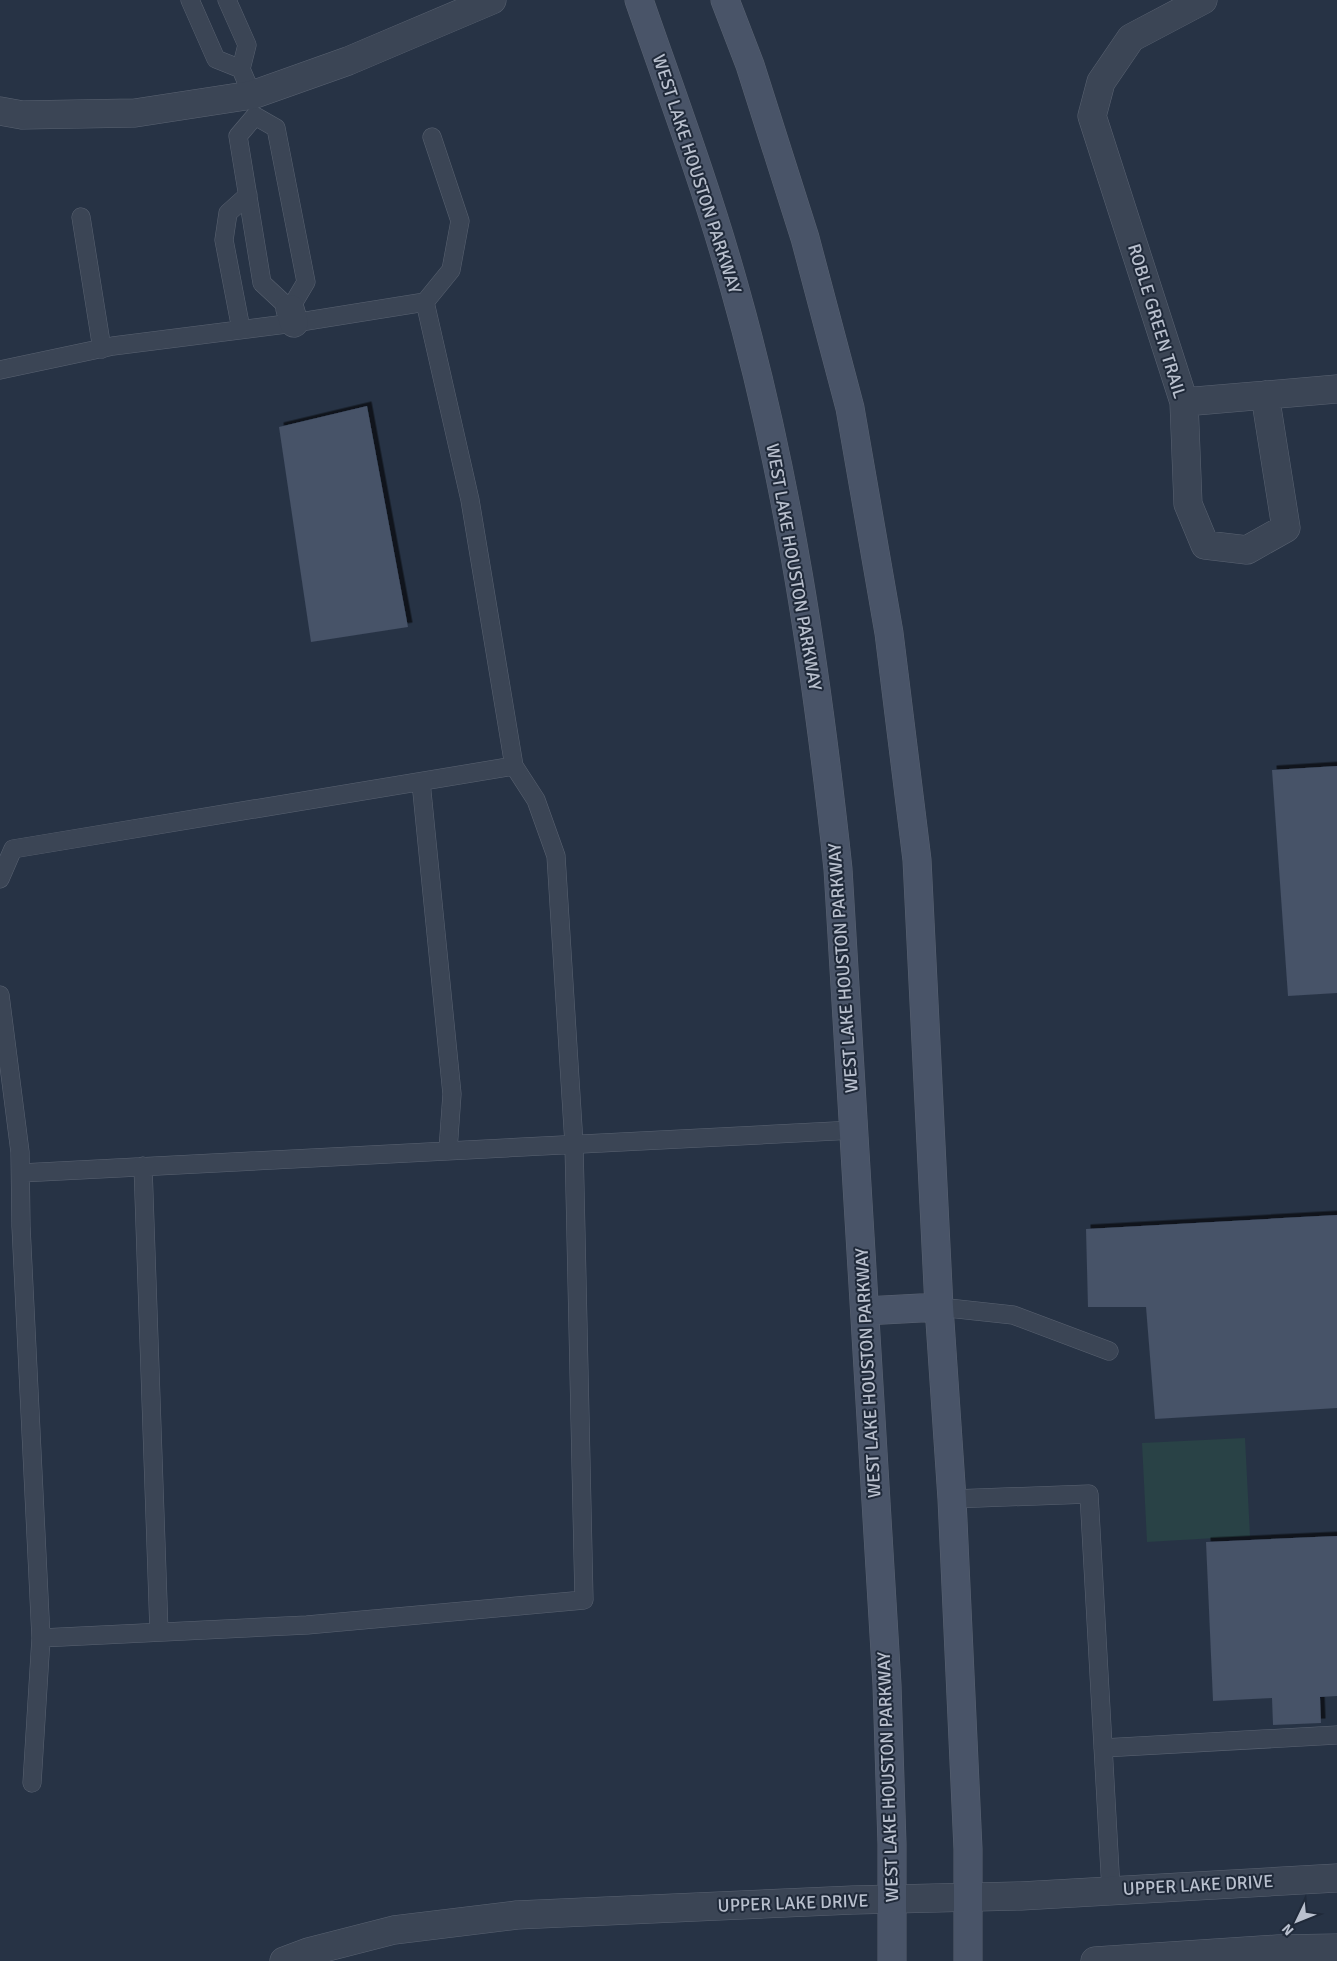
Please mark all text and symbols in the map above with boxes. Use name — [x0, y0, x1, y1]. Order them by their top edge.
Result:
street label: WEST LAKE HOUSTON PARKWAY — [648, 51, 746, 297]
street label: ROBLE GREEN TRAIL — [1123, 241, 1191, 401]
street label: WEST LAKE HOUSTON PARKWAY — [761, 442, 827, 692]
street label: WEST LAKE HOUSTON PARKWAY — [823, 842, 863, 1094]
street label: WEST LAKE HOUSTON PARKWAY — [850, 1247, 886, 1499]
street label: WEST LAKE HOUSTON PARKWAY — [873, 1651, 903, 1903]
street label: UPPER LAKE DRIVE — [1122, 1870, 1274, 1900]
street label: UPPER LAKE DRIVE — [717, 1889, 869, 1917]
north arrow — [1272, 1896, 1322, 1946]
text: N — [1278, 1920, 1297, 1939]

